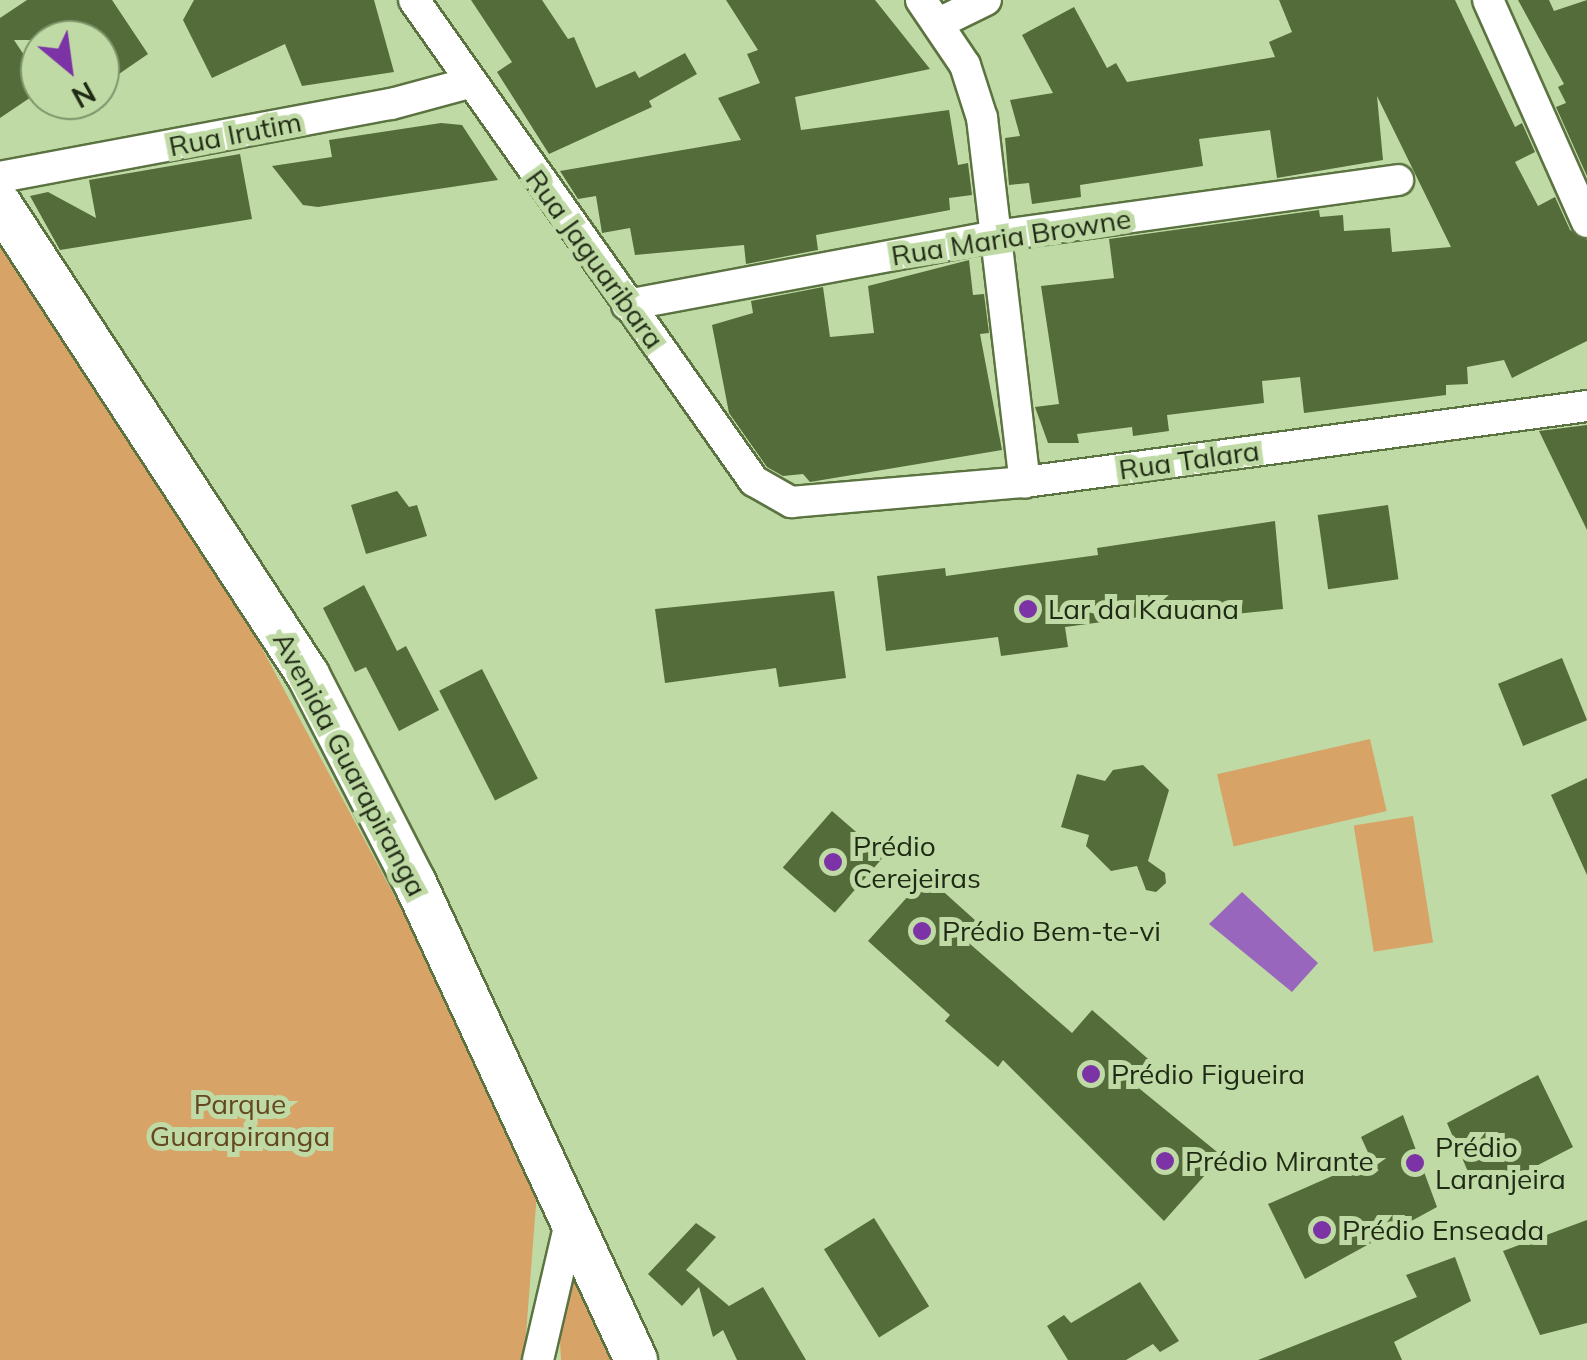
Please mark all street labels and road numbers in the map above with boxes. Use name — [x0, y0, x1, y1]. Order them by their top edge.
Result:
street label: Rua Irutim — [166, 105, 304, 163]
street label: Rua Jaguaribara — [519, 163, 671, 355]
street label: Rua Maria Browne — [889, 201, 1133, 273]
street label: Rua Talara — [1117, 434, 1261, 486]
street label: Avenida Guarapiranga — [266, 626, 434, 902]

